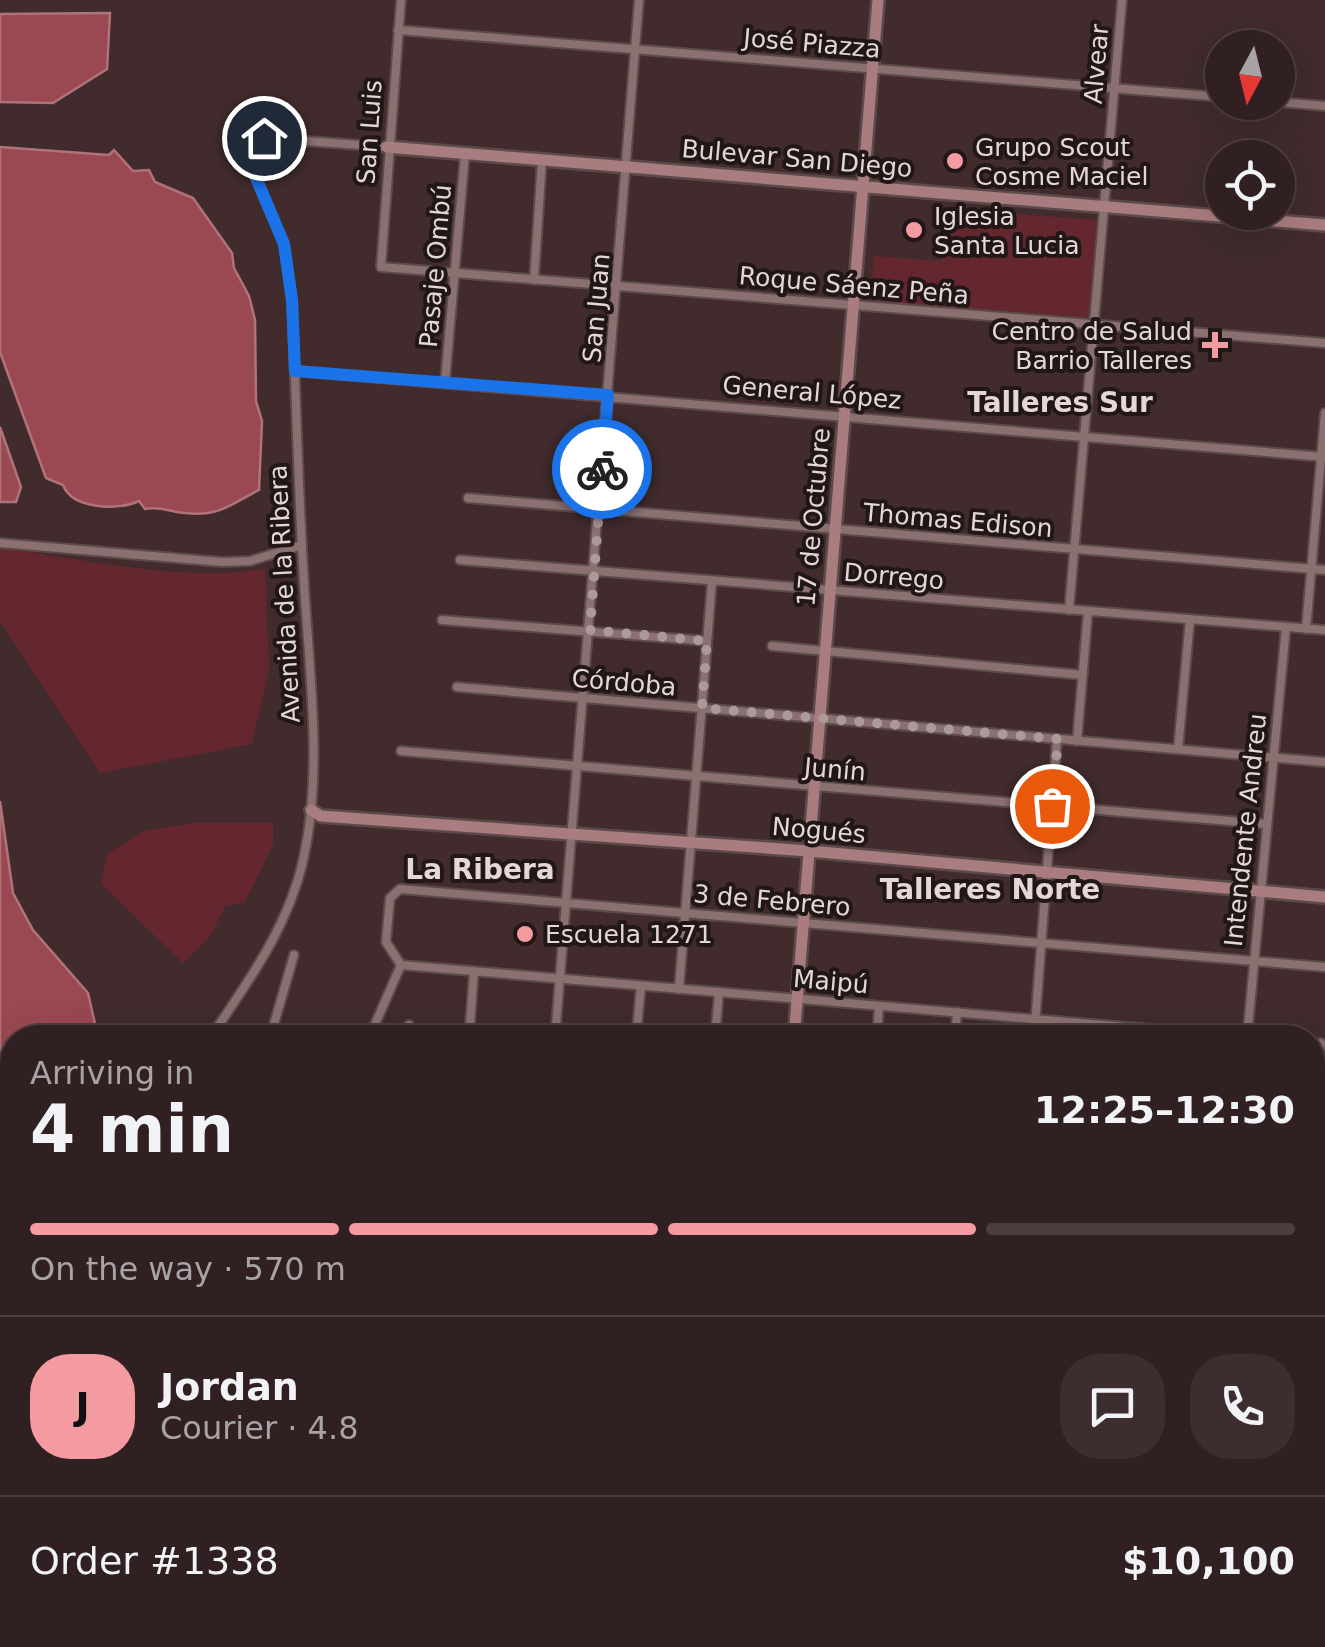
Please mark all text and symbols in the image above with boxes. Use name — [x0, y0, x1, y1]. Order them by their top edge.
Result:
street label: Alvear — [1079, 22, 1114, 105]
street label: José Piazza — [740, 23, 882, 64]
north arrow — [1205, 30, 1295, 120]
map controls — [1205, 30, 1295, 230]
street label: San Luis — [351, 79, 388, 185]
pin — [222, 96, 307, 181]
icon: home — [237, 111, 292, 166]
place label: Grupo Scout Cosme Maciel — [975, 133, 1148, 191]
street label: Bulevar San Diego — [680, 134, 913, 183]
button: locate — [1205, 140, 1295, 230]
marker: Grupo Scout Cosme Maciel — [944, 150, 966, 172]
street label: Pasaje Ombú — [414, 183, 457, 349]
place label: Iglesia Santa Lucia — [934, 202, 1079, 260]
marker: Iglesia Santa Lucia — [903, 219, 925, 241]
street label: San Juan — [577, 252, 616, 364]
street label: Roque Sáenz Peña — [738, 261, 970, 310]
place label: Centro de Salud Barrio Talleres — [991, 317, 1192, 375]
marker: Centro de Salud Barrio Talleres — [1202, 332, 1228, 358]
street label: General López — [721, 370, 903, 415]
district label: Talleres Sur — [967, 386, 1153, 419]
courier — [552, 419, 652, 519]
street label: 17 de Octubre — [791, 427, 836, 607]
icon: bike — [575, 442, 630, 497]
street label: Avenida de la Ribera — [263, 464, 306, 724]
street label: Thomas Edison — [861, 498, 1054, 543]
street label: Dorrego — [843, 558, 945, 595]
street label: Córdoba — [570, 663, 677, 702]
street label: Intendente Andreu — [1219, 712, 1272, 948]
street label: Junín — [801, 752, 867, 787]
pin — [1010, 764, 1095, 849]
icon: bag — [1025, 779, 1080, 834]
street label: Nogués — [771, 812, 867, 849]
district label: La Ribera — [405, 853, 555, 886]
district label: Talleres Norte — [880, 873, 1100, 906]
street label: 3 de Febrero — [692, 879, 852, 922]
place label: Escuela 1271 — [545, 920, 713, 949]
marker: Escuela 1271 — [514, 923, 536, 945]
street label: Maipú — [792, 964, 870, 999]
text: Arriving in — [30, 1054, 194, 1092]
text: 12:25–12:30 — [1034, 1088, 1295, 1132]
text: 4 min — [30, 1092, 234, 1167]
text: On the way · 570 m — [30, 1250, 346, 1288]
button: chat — [1060, 1354, 1165, 1459]
button: phone — [1190, 1354, 1295, 1459]
text: Jordan — [160, 1365, 299, 1409]
text: J — [75, 1384, 90, 1428]
text: Courier · 4.8 — [160, 1409, 359, 1447]
text: Order #1338 — [30, 1539, 279, 1583]
text: $10,100 — [1122, 1539, 1295, 1583]

